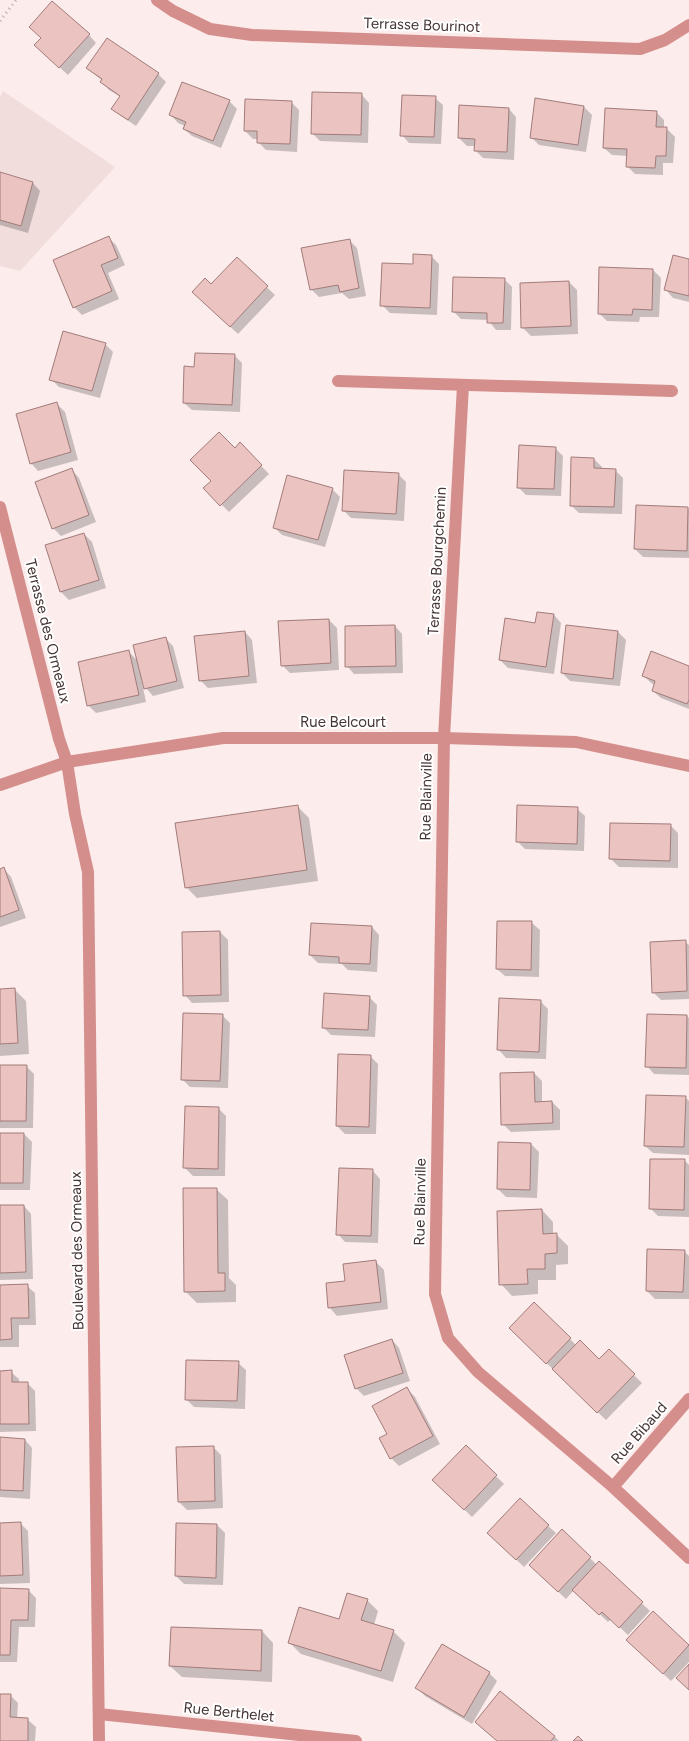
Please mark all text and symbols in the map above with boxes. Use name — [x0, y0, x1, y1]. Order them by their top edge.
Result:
street label: Terrasse Bourinot — [363, 14, 481, 36]
street label: Terrasse Bourgchemin — [424, 486, 450, 636]
street label: Terrasse des Ormeaux — [21, 557, 75, 705]
street label: Rue Belcourt — [300, 713, 386, 731]
street label: Rue Blainville — [416, 753, 436, 841]
street label: Rue Blainville — [410, 1158, 430, 1246]
street label: Boulevard des Ormeaux — [67, 1171, 87, 1331]
street label: Rue Bibaud — [607, 1398, 671, 1468]
street label: Rue Berthelet — [183, 1698, 276, 1726]

